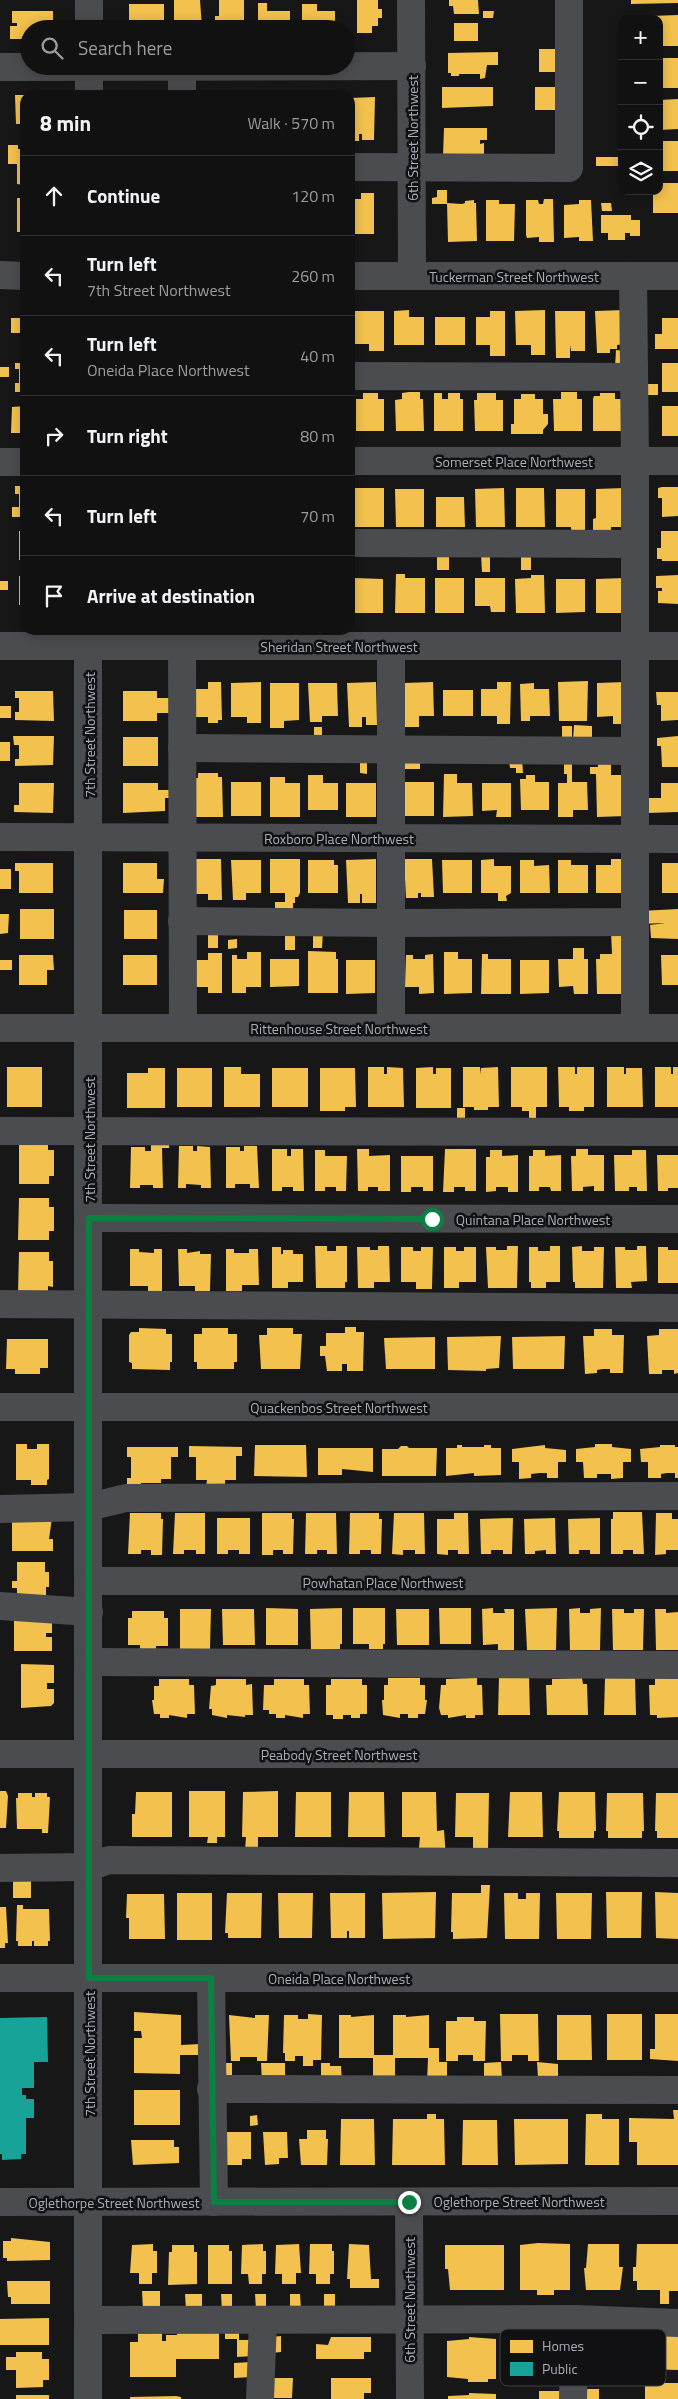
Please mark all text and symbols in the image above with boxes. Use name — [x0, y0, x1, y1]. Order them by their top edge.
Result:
map controls — [618, 15, 663, 195]
button: + — [618, 15, 663, 60]
search box — [20, 20, 355, 75]
text: Search here — [78, 33, 172, 62]
icon: search — [38, 34, 66, 62]
button: − — [618, 60, 663, 105]
street label: 6th Street Northwest — [402, 75, 423, 201]
button: locate — [618, 105, 663, 150]
text: 8 min — [40, 107, 91, 139]
text: Walk · 570 m — [247, 111, 335, 135]
button: layers — [618, 150, 663, 195]
text: Continue — [87, 181, 160, 210]
icon: ahead — [40, 182, 68, 210]
text: 120 m — [291, 184, 335, 208]
text: Turn left — [87, 249, 157, 278]
icon: left — [40, 262, 68, 290]
text: 260 m — [291, 264, 335, 288]
street label: Tuckerman Street Northwest — [429, 266, 599, 287]
text: 7th Street Northwest — [87, 278, 231, 302]
text: Turn left — [87, 329, 157, 358]
icon: left — [40, 342, 68, 370]
text: 40 m — [300, 344, 335, 368]
text: Oneida Place Northwest — [87, 358, 250, 382]
text: Turn right — [87, 421, 168, 450]
icon: right — [40, 422, 68, 450]
text: 80 m — [300, 424, 335, 448]
street label: Somerset Place Northwest — [435, 451, 593, 472]
text: Turn left — [87, 501, 157, 530]
icon: left — [40, 502, 68, 530]
text: 70 m — [300, 504, 335, 528]
text: Arrive at destination — [87, 581, 255, 610]
icon: arrive — [40, 582, 68, 610]
street label: Sheridan Street Northwest — [260, 636, 418, 657]
street label: 7th Street Northwest — [79, 672, 100, 798]
street label: Roxboro Place Northwest — [264, 828, 414, 849]
street label: Rittenhouse Street Northwest — [250, 1018, 428, 1039]
street label: 7th Street Northwest — [79, 1077, 100, 1203]
route start — [421, 1208, 444, 1231]
street label: Quintana Place Northwest — [456, 1209, 610, 1230]
street label: Quackenbos Street Northwest — [250, 1397, 428, 1418]
street label: Powhatan Place Northwest — [302, 1572, 464, 1593]
street label: Peabody Street Northwest — [261, 1744, 417, 1765]
street label: Oneida Place Northwest — [268, 1968, 410, 1989]
street label: 7th Street Northwest — [79, 1991, 100, 2117]
route end — [398, 2191, 421, 2214]
street label: Oglethorpe Street Northwest — [433, 2191, 605, 2212]
street label: Oglethorpe Street Northwest — [28, 2192, 200, 2213]
street label: 6th Street Northwest — [399, 2237, 420, 2363]
legend — [500, 2329, 666, 2386]
text: Homes — [542, 2335, 584, 2356]
text: Public — [542, 2358, 578, 2379]

